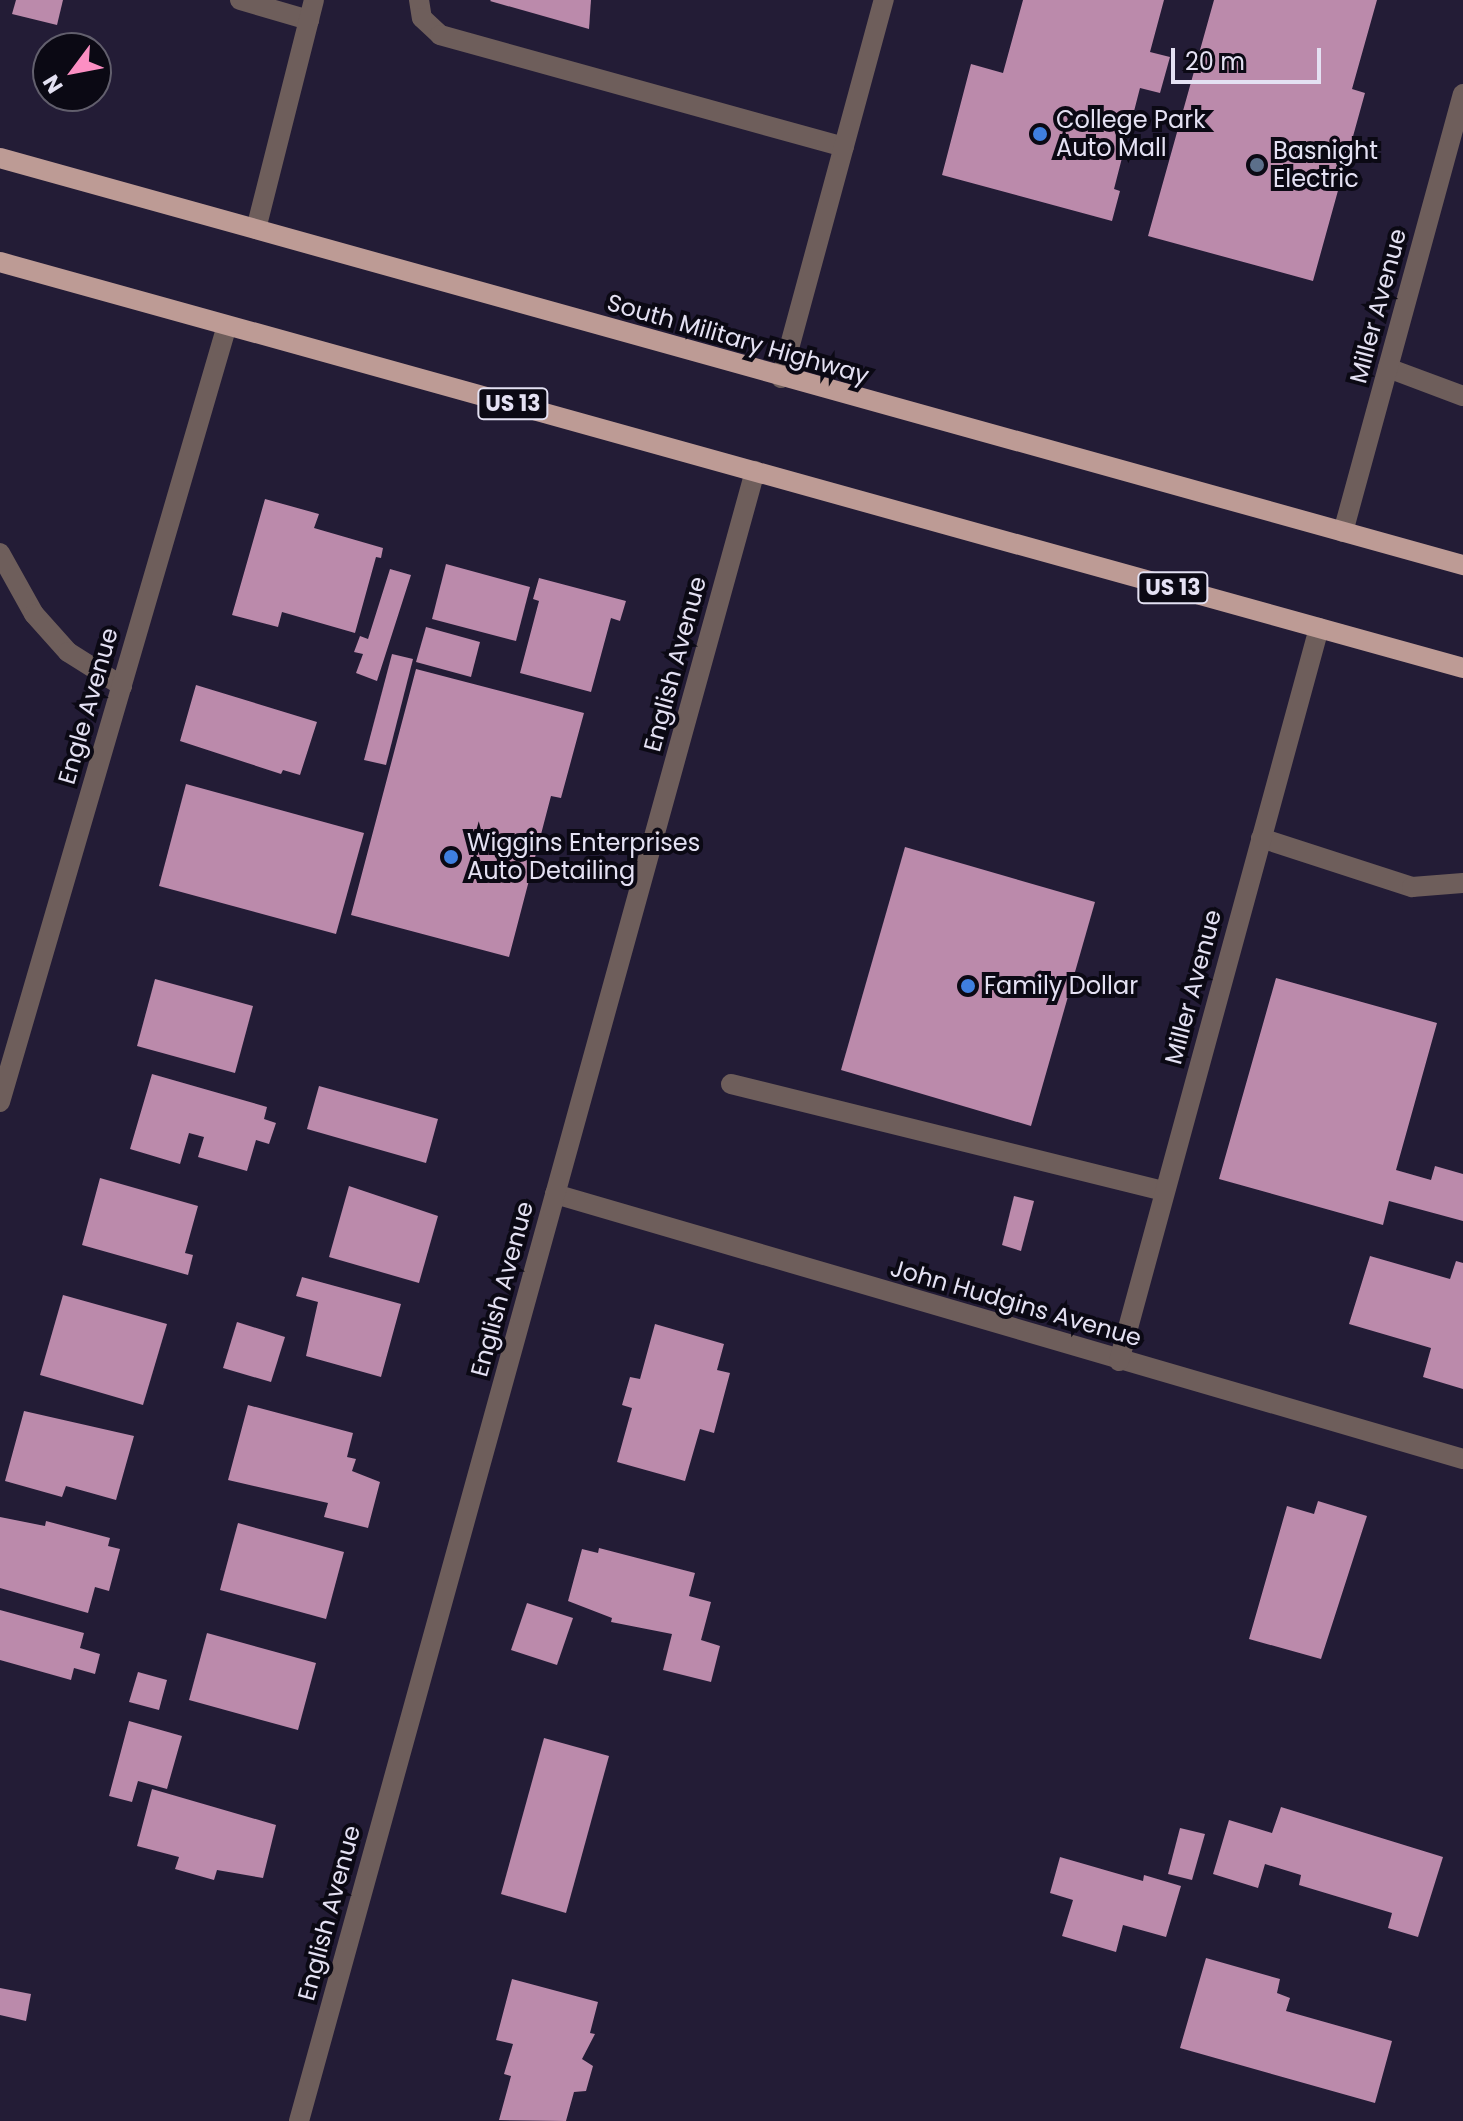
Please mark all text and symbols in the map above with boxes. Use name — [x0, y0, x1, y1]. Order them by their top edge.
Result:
north arrow — [32, 32, 112, 112]
scale bar — [1175, 32, 1325, 82]
text: 20 m — [1185, 45, 1245, 78]
text: N — [35, 69, 70, 99]
place label: College Park Auto Mall — [1056, 106, 1206, 162]
marker: College Park Auto Mall — [1031, 125, 1049, 143]
place label: Basnight Electric — [1273, 137, 1378, 193]
marker: Basnight Electric — [1248, 156, 1266, 174]
street label: Miller Avenue — [1344, 226, 1412, 386]
street label: South Military Highway — [604, 288, 872, 390]
road number: US 13 — [477, 386, 549, 422]
road number: US 13 — [1137, 570, 1209, 606]
street label: English Avenue — [638, 573, 712, 755]
street label: Engle Avenue — [52, 625, 124, 787]
place label: Wiggins Enterprises Auto Detailing — [467, 829, 700, 885]
marker: Wiggins Enterprises Auto Detailing — [442, 848, 460, 866]
street label: Miller Avenue — [1159, 907, 1227, 1067]
place label: Family Dollar — [984, 972, 1138, 1000]
marker: Family Dollar — [959, 977, 977, 995]
street label: English Avenue — [465, 1198, 539, 1380]
street label: John Hudgins Avenue — [887, 1253, 1145, 1353]
street label: English Avenue — [292, 1822, 366, 2004]

